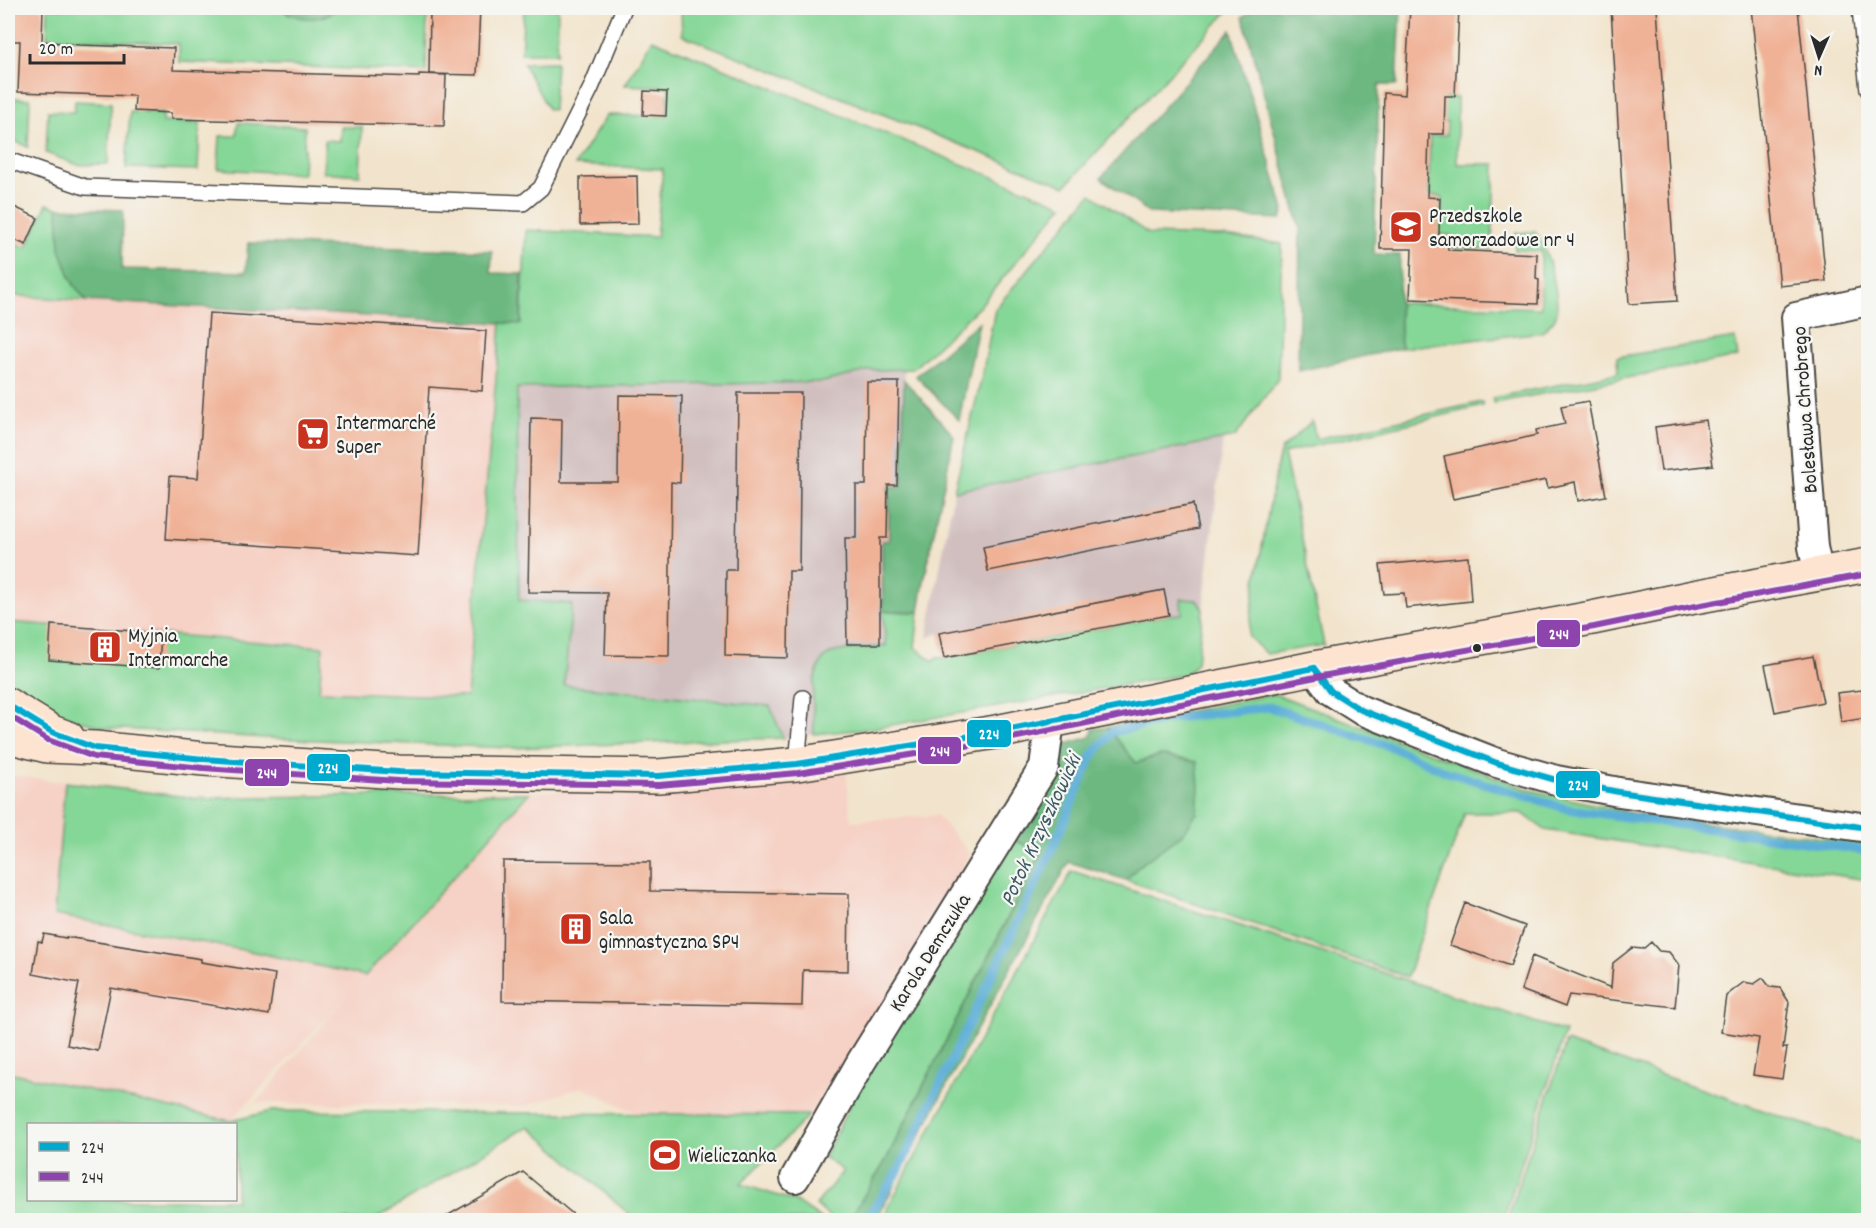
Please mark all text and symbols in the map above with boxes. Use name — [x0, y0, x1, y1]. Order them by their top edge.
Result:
scale bar — [30, 27, 124, 65]
north arrow — [1789, 27, 1849, 87]
text: 20 m — [39, 38, 73, 63]
text: N — [1814, 58, 1823, 81]
place label: Przedszkole samorzadowe nr 4 — [1429, 203, 1575, 257]
school or university icon: Przedszkole samorzadowe nr 4 — [1388, 209, 1424, 245]
street label: Bolesława Chrobrego — [1786, 325, 1828, 494]
place label: Intermarché Super — [336, 410, 436, 464]
supermarket icon: Intermarché Super — [295, 416, 331, 452]
line badge: 244 — [1536, 619, 1581, 648]
place label: Myjnia Intermarche — [128, 623, 228, 677]
text: 244 — [1549, 624, 1569, 647]
building icon: Myjnia Intermarche — [87, 629, 123, 665]
unlabelled marker — [1471, 642, 1483, 654]
line badge: 224 — [966, 719, 1012, 748]
text: 224 — [979, 724, 999, 747]
line badge: 244 — [917, 736, 962, 765]
text: 244 — [930, 741, 950, 764]
water label: Potok Krzyszkowicki — [993, 747, 1092, 911]
line badge: 224 — [306, 753, 351, 782]
line badge: 244 — [244, 758, 290, 787]
text: 224 — [318, 758, 338, 781]
text: 244 — [257, 763, 277, 786]
line badge: 224 — [1555, 770, 1601, 799]
text: 224 — [1568, 775, 1588, 798]
street label: Karola Demczuka — [883, 888, 981, 1019]
place label: Sala gimnastyczna SP4 — [599, 905, 739, 959]
building icon: Sala gimnastyczna SP4 — [558, 911, 594, 947]
legend — [27, 1123, 237, 1201]
text: 224 — [81, 1137, 104, 1162]
sports icon: Wieliczanka — [647, 1137, 683, 1173]
place label: Wieliczanka — [688, 1143, 778, 1173]
text: 244 — [81, 1167, 104, 1192]

